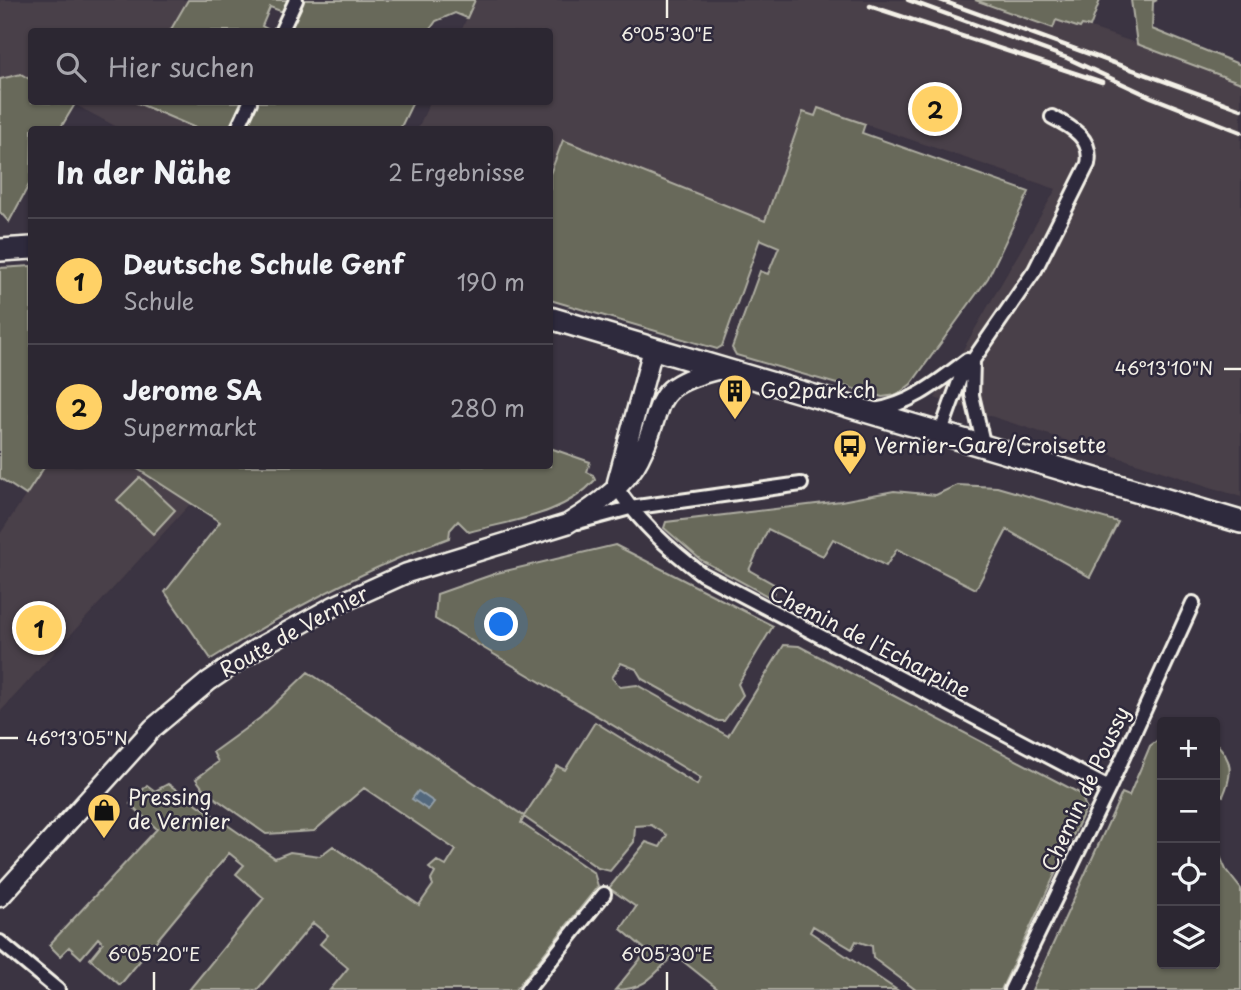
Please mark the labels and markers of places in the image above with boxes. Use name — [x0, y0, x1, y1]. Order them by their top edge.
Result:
pin: 2 — [912, 83, 958, 135]
building icon: Go2park.ch — [716, 372, 754, 421]
place label: Go2park.ch — [760, 373, 876, 405]
bus stop icon: Vernier-Gare/Croisette — [831, 427, 869, 476]
place label: Vernier-Gare/Croisette — [874, 428, 1106, 460]
pin: 1 — [16, 602, 62, 654]
place label: Pressing de Vernier — [128, 780, 230, 836]
shop icon: Pressing de Vernier — [85, 791, 123, 840]

